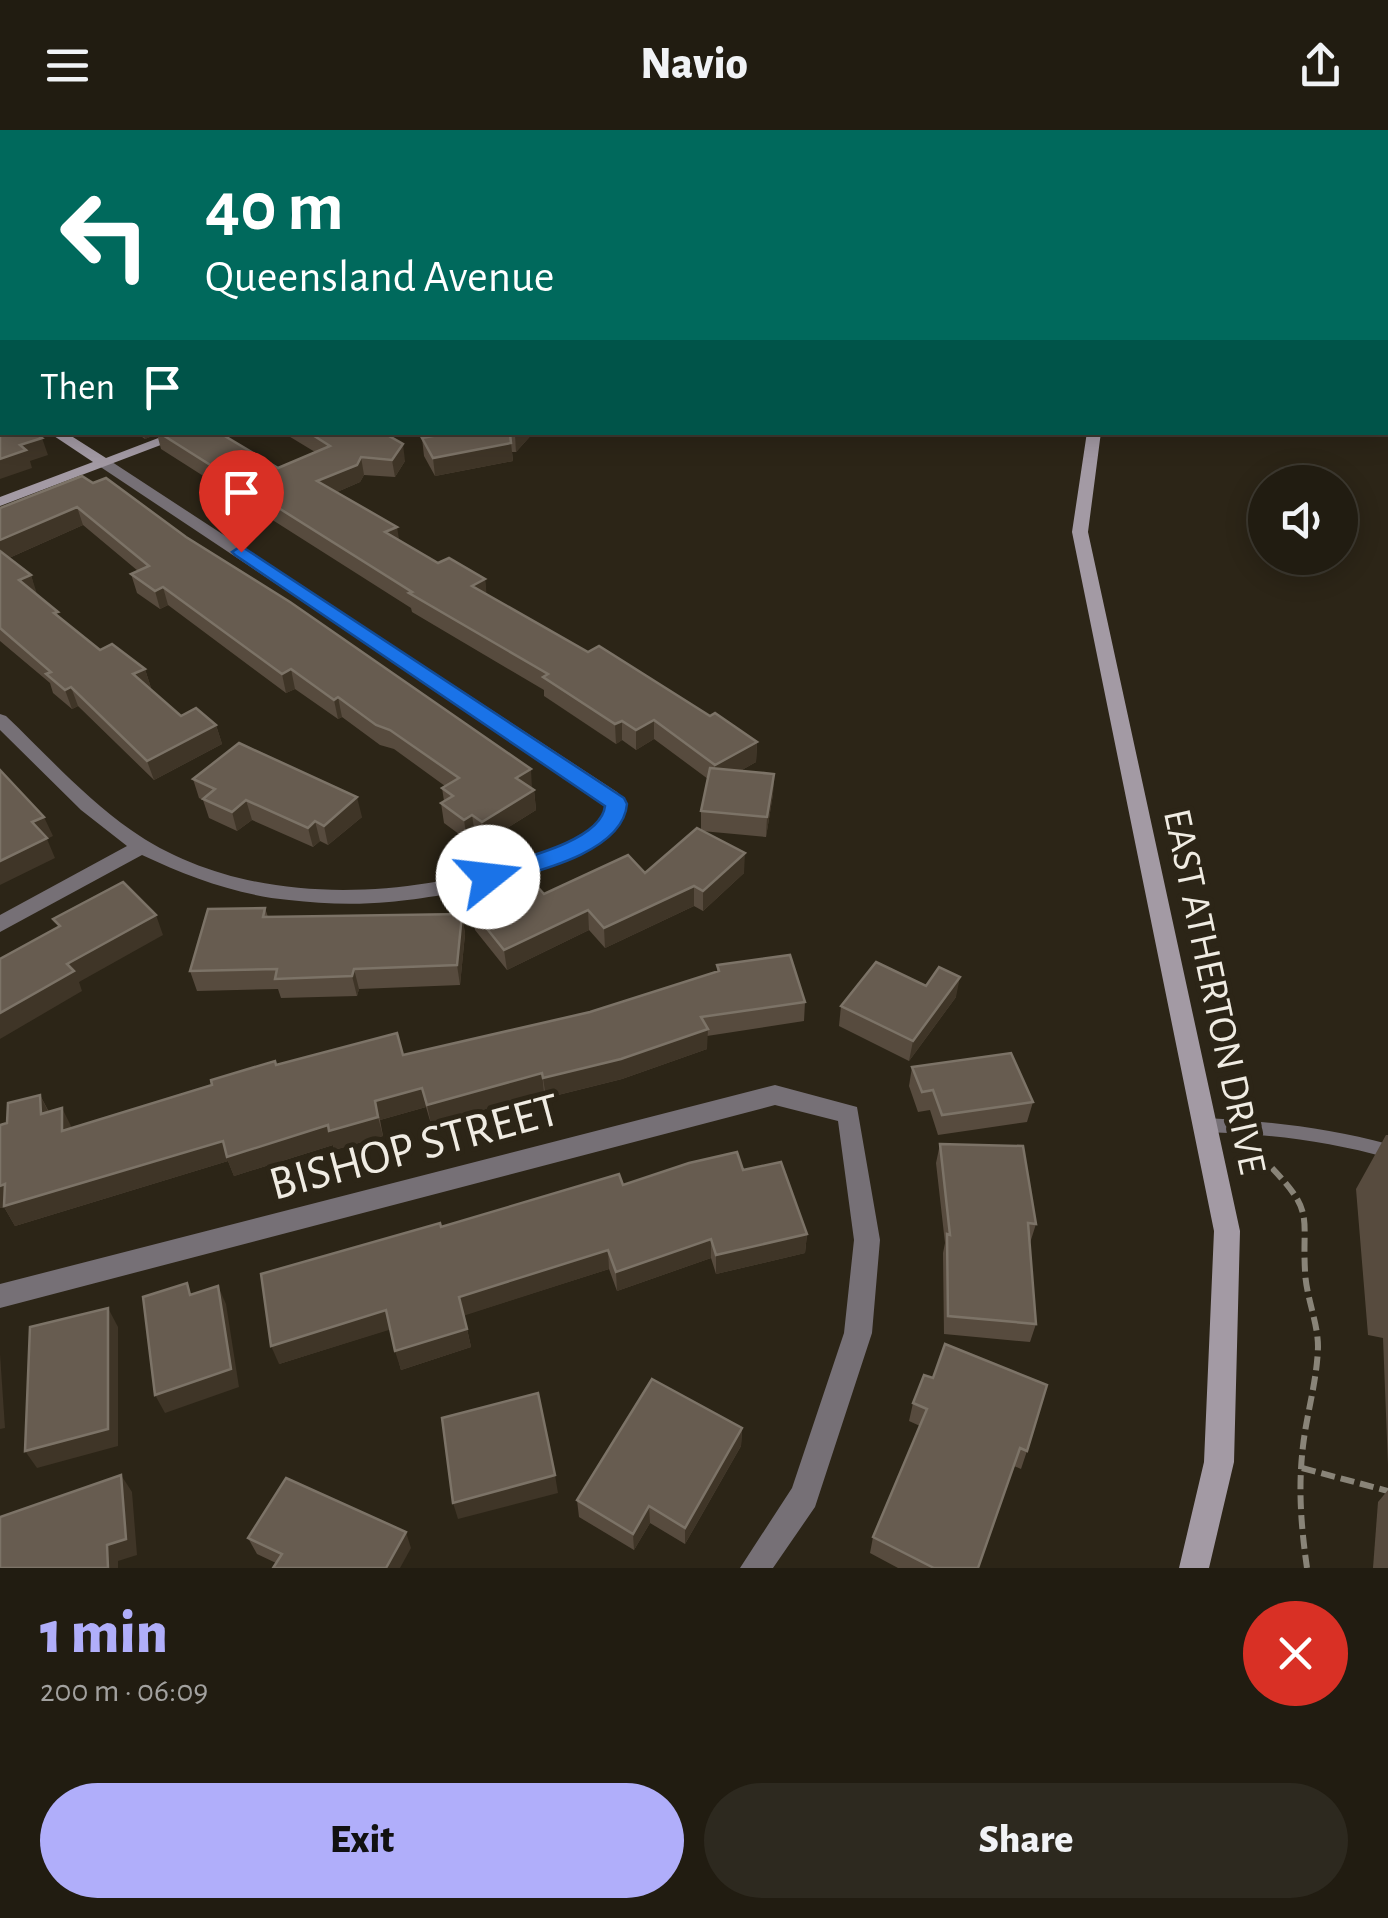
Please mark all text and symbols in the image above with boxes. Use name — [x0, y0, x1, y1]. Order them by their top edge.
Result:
icon: menu — [40, 38, 95, 93]
icon: share — [1293, 38, 1348, 93]
text: Navio — [640, 42, 748, 87]
icon: left — [40, 170, 170, 300]
text: 40 m — [205, 173, 344, 243]
text: Queensland Avenue — [205, 255, 555, 300]
icon: arrive — [135, 360, 190, 415]
text: Then — [40, 369, 115, 407]
pin — [199, 450, 284, 553]
icon: arrive — [214, 465, 269, 520]
map controls — [1248, 465, 1358, 575]
button: sound — [1248, 465, 1358, 575]
street label: EAST ATHERTON DRIVE — [1156, 805, 1272, 1177]
position arrow — [436, 825, 540, 929]
street label: BISHOP STREET — [264, 1086, 565, 1210]
button: close — [1243, 1601, 1348, 1706]
text: 1 min — [40, 1604, 168, 1664]
text: 200 m · 06:09 — [40, 1675, 208, 1707]
button: Exit — [40, 1783, 684, 1898]
button: Share — [704, 1783, 1348, 1898]

